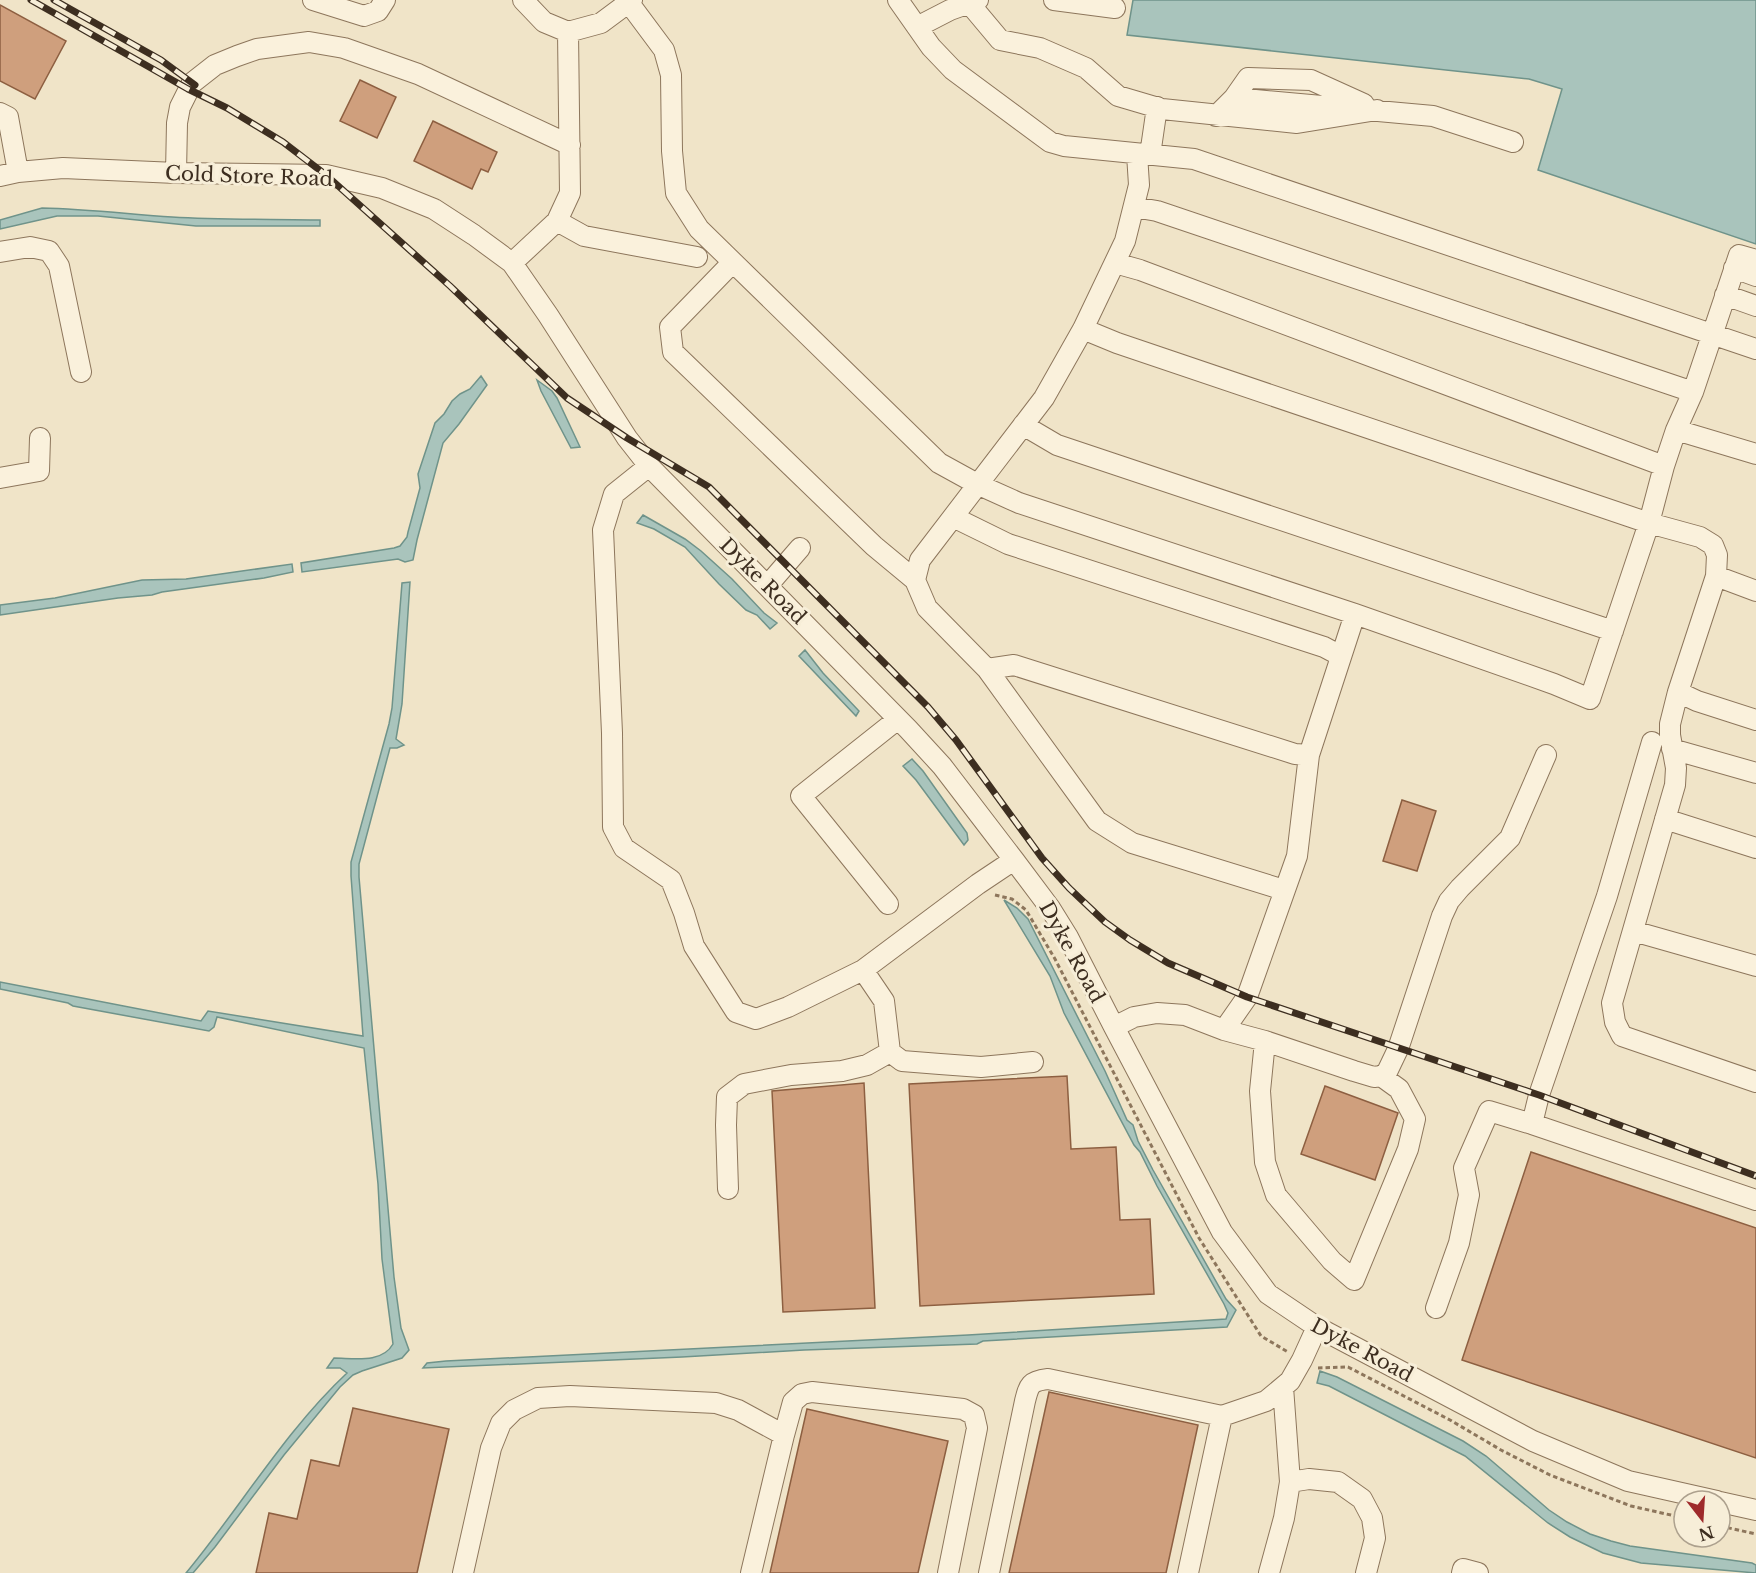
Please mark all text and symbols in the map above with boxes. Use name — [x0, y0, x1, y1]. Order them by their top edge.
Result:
street label: Cold Store Road — [165, 161, 333, 191]
street label: Dyke Road — [715, 533, 811, 629]
street label: Dyke Road — [1034, 897, 1110, 1007]
street label: Dyke Road — [1307, 1313, 1417, 1387]
north arrow — [1672, 1489, 1732, 1549]
text: N — [1696, 1522, 1717, 1545]

